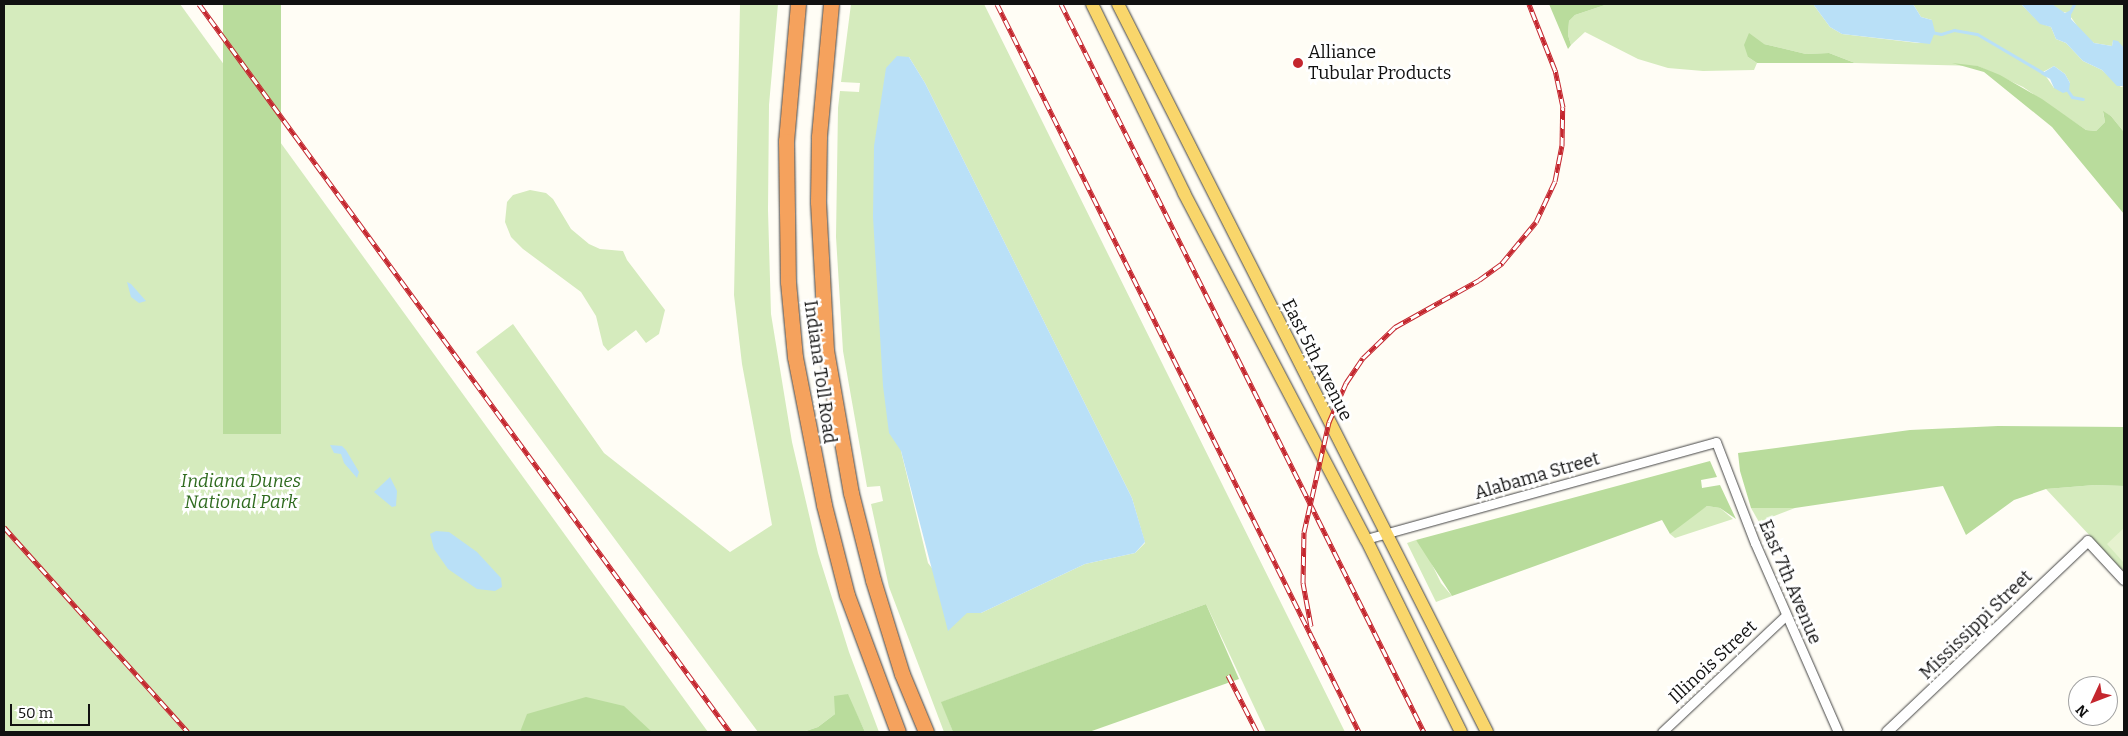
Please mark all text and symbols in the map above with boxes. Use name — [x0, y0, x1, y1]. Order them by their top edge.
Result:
place label: Alliance Tubular Products — [1308, 42, 1451, 84]
marker: Alliance Tubular Products — [1292, 57, 1304, 69]
street label: East 5th Avenue — [1277, 296, 1357, 424]
street label: Indiana Toll Road — [799, 299, 841, 445]
street label: Alabama Street — [1472, 448, 1602, 504]
park label: Indiana Dunes National Park — [181, 471, 301, 514]
street label: East 7th Avenue — [1754, 517, 1826, 647]
street label: Mississippi Street — [1915, 566, 2037, 684]
street label: Illinois Street — [1665, 616, 1761, 708]
north arrow — [2068, 676, 2118, 726]
scale bar — [12, 694, 92, 726]
text: N — [2072, 701, 2092, 721]
text: 50 m — [18, 704, 53, 722]

